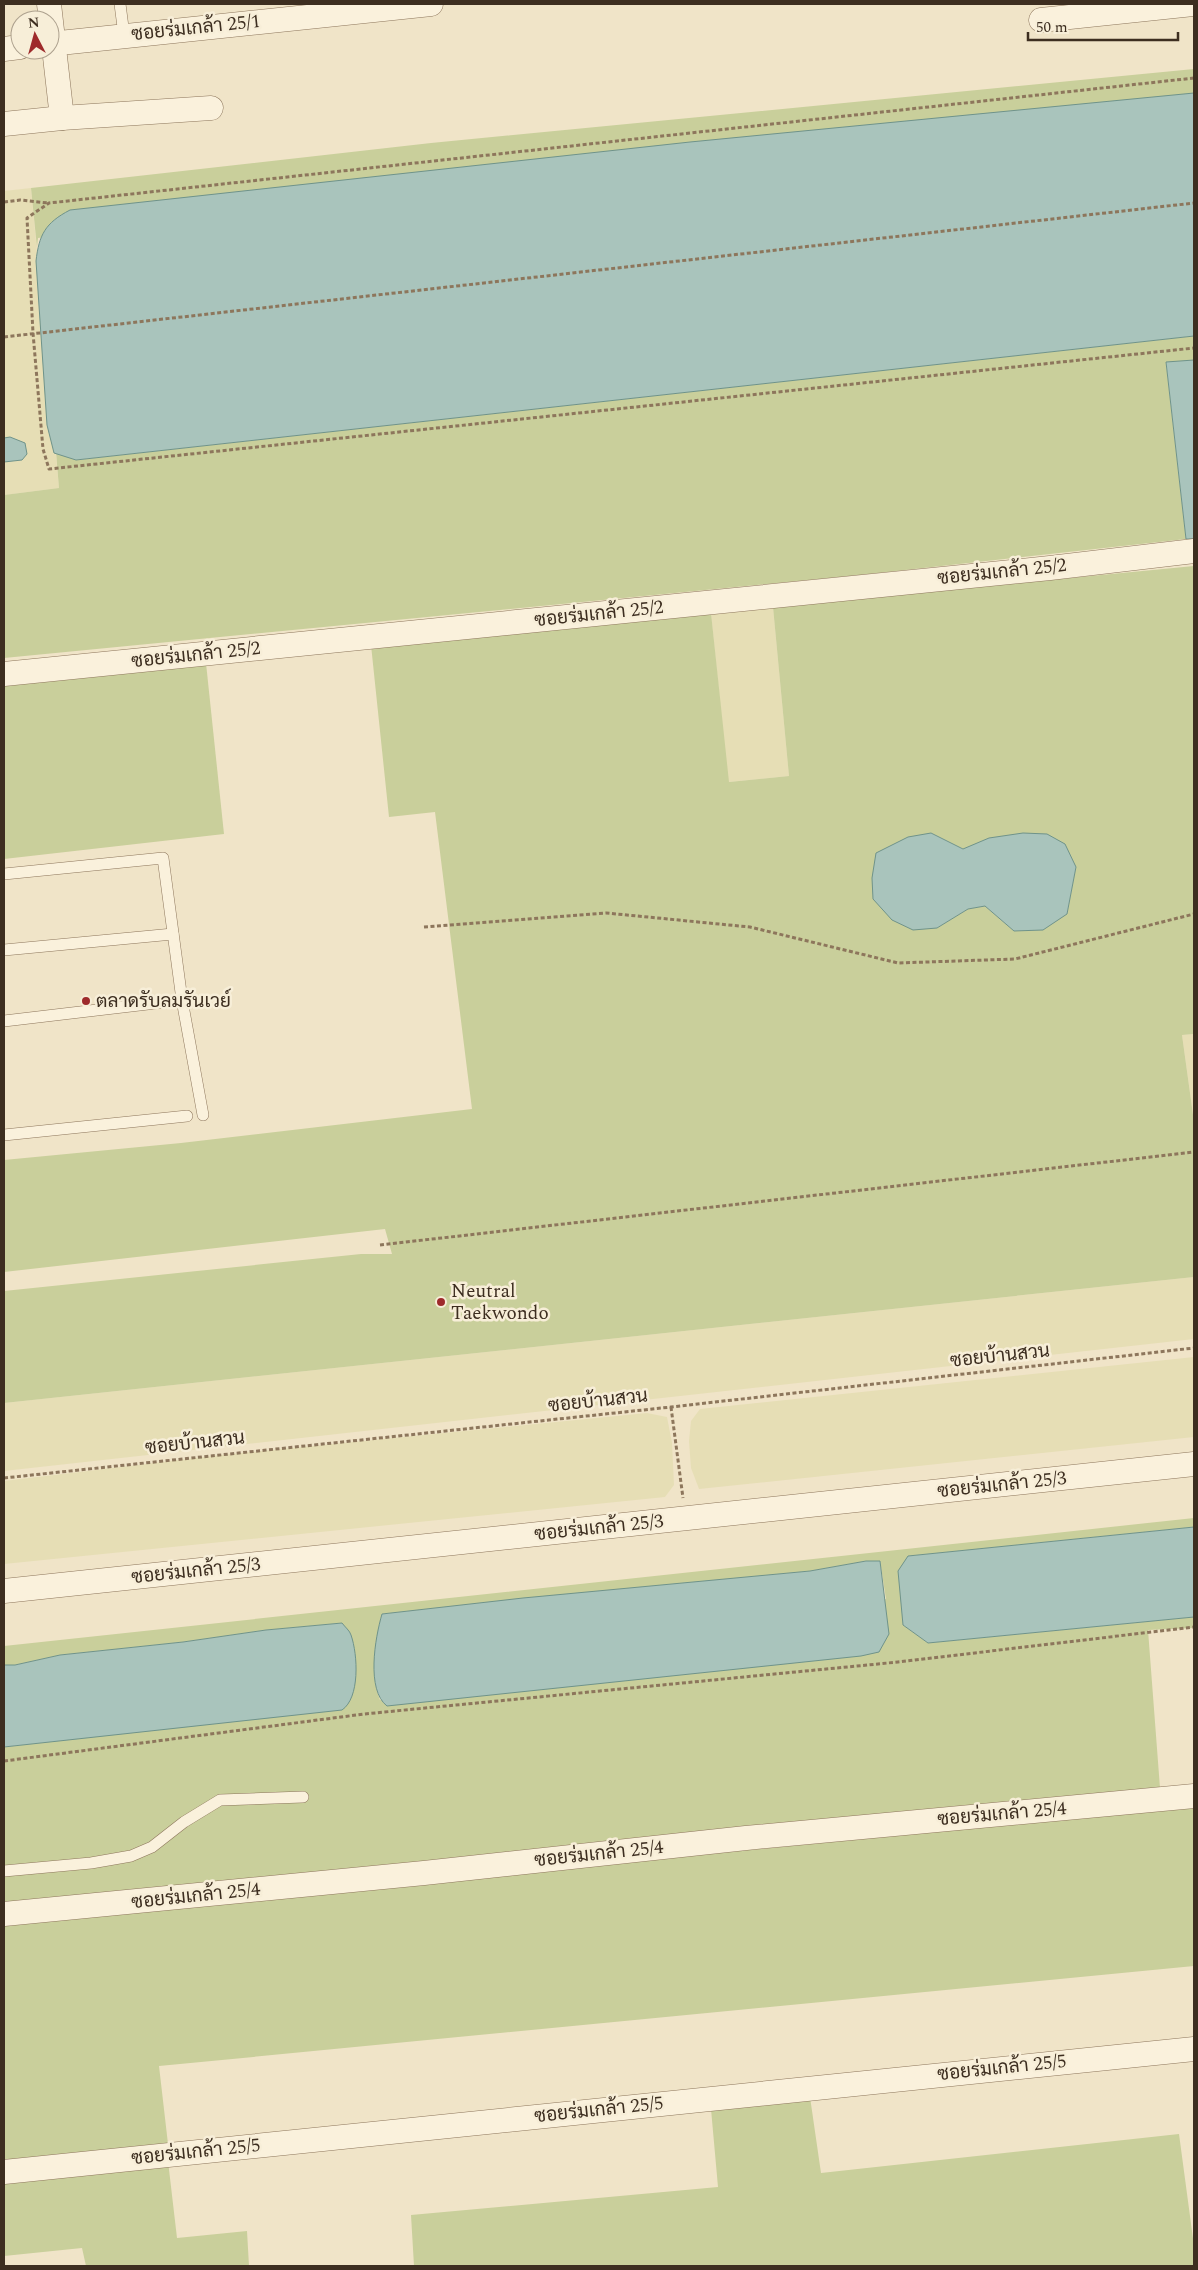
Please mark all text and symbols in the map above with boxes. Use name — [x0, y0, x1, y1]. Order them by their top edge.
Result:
street label: ซอยร่มเกล้า 25/1 — [130, 7, 262, 49]
north arrow — [10, 10, 60, 60]
scale bar — [1028, 10, 1178, 42]
text: N — [27, 12, 40, 34]
text: 50 m — [1036, 16, 1068, 39]
street label: ซอยร่มเกล้า 25/2 — [936, 551, 1068, 593]
street label: ซอยร่มเกล้า 25/2 — [533, 593, 665, 635]
street label: ซอยร่มเกล้า 25/2 — [130, 634, 262, 676]
place label: ตลาดรับลมรันเวย์ — [96, 987, 231, 1016]
marker: ตลาดรับลมรันเวย์ — [80, 995, 92, 1007]
place label: Neutral Taekwondo — [451, 1277, 549, 1328]
marker: Neutral Taekwondo — [435, 1296, 447, 1308]
street label: ซอยบ้านสวน — [949, 1336, 1051, 1376]
street label: ซอยบ้านสวน — [547, 1381, 649, 1421]
street label: ซอยบ้านสวน — [144, 1423, 246, 1463]
street label: ซอยร่มเกล้า 25/3 — [936, 1464, 1068, 1506]
street label: ซอยร่มเกล้า 25/3 — [533, 1507, 665, 1549]
street label: ซอยร่มเกล้า 25/3 — [130, 1550, 262, 1592]
street label: ซอยร่มเกล้า 25/4 — [936, 1794, 1068, 1834]
street label: ซอยร่มเกล้า 25/4 — [533, 1833, 665, 1875]
street label: ซอยร่มเกล้า 25/4 — [130, 1875, 262, 1917]
street label: ซอยร่มเกล้า 25/5 — [936, 2047, 1068, 2089]
street label: ซอยร่มเกล้า 25/5 — [533, 2089, 665, 2131]
street label: ซอยร่มเกล้า 25/5 — [130, 2131, 262, 2173]

